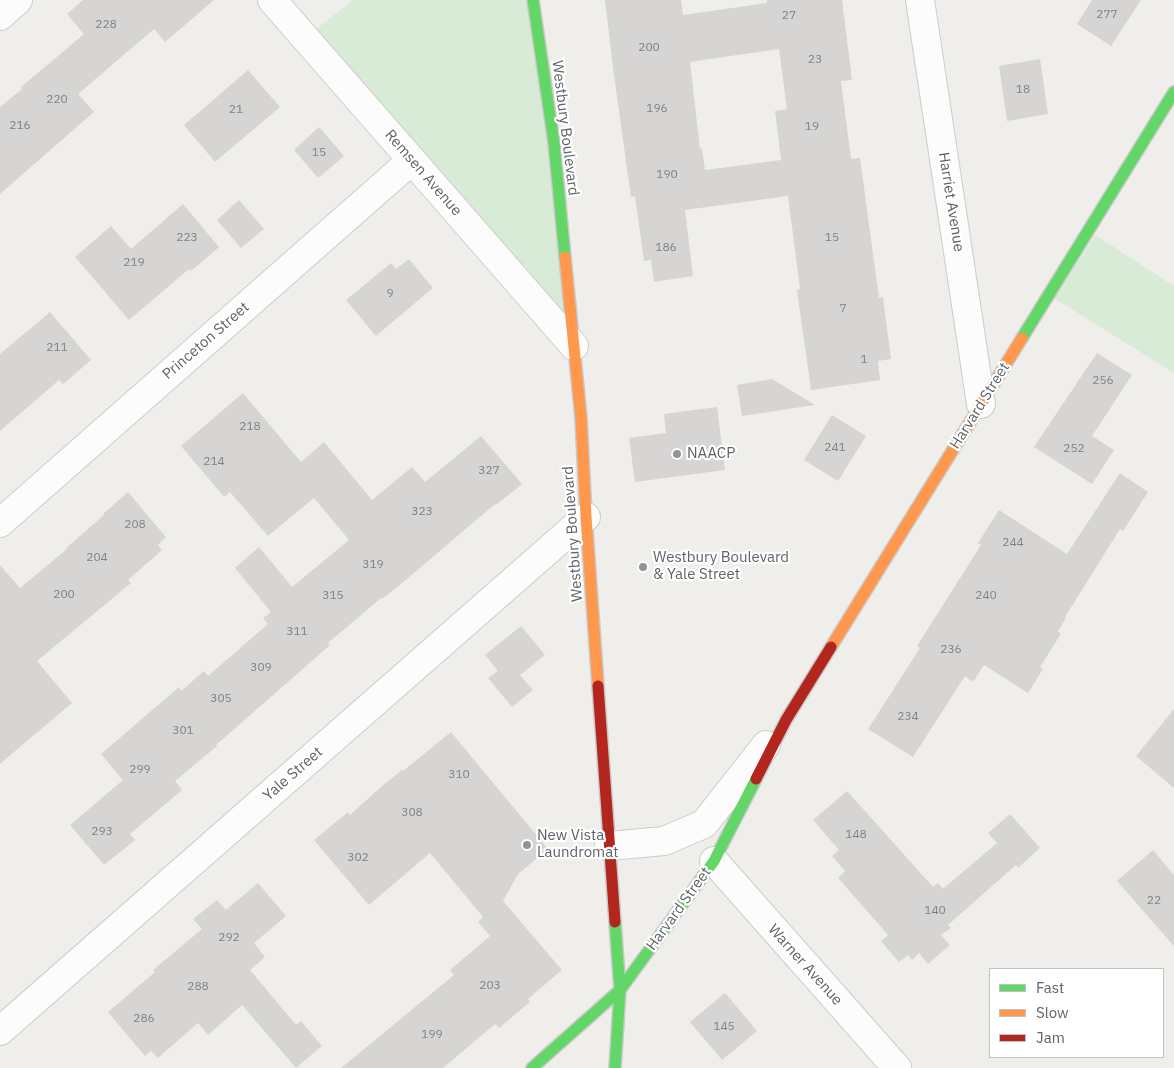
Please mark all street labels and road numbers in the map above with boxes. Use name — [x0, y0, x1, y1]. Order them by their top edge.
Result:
street label: Westbury Boulevard — [548, 59, 582, 197]
street label: Remsen Avenue — [381, 126, 465, 220]
street label: Harriet Avenue — [934, 151, 968, 253]
street label: Princeton Street — [159, 298, 253, 384]
street label: Harvard Street — [946, 360, 1014, 452]
street label: Westbury Boulevard — [559, 466, 587, 602]
street label: Yale Street — [259, 743, 327, 805]
street label: Harvard Street — [643, 864, 715, 954]
street label: Warner Avenue — [764, 921, 846, 1009]

